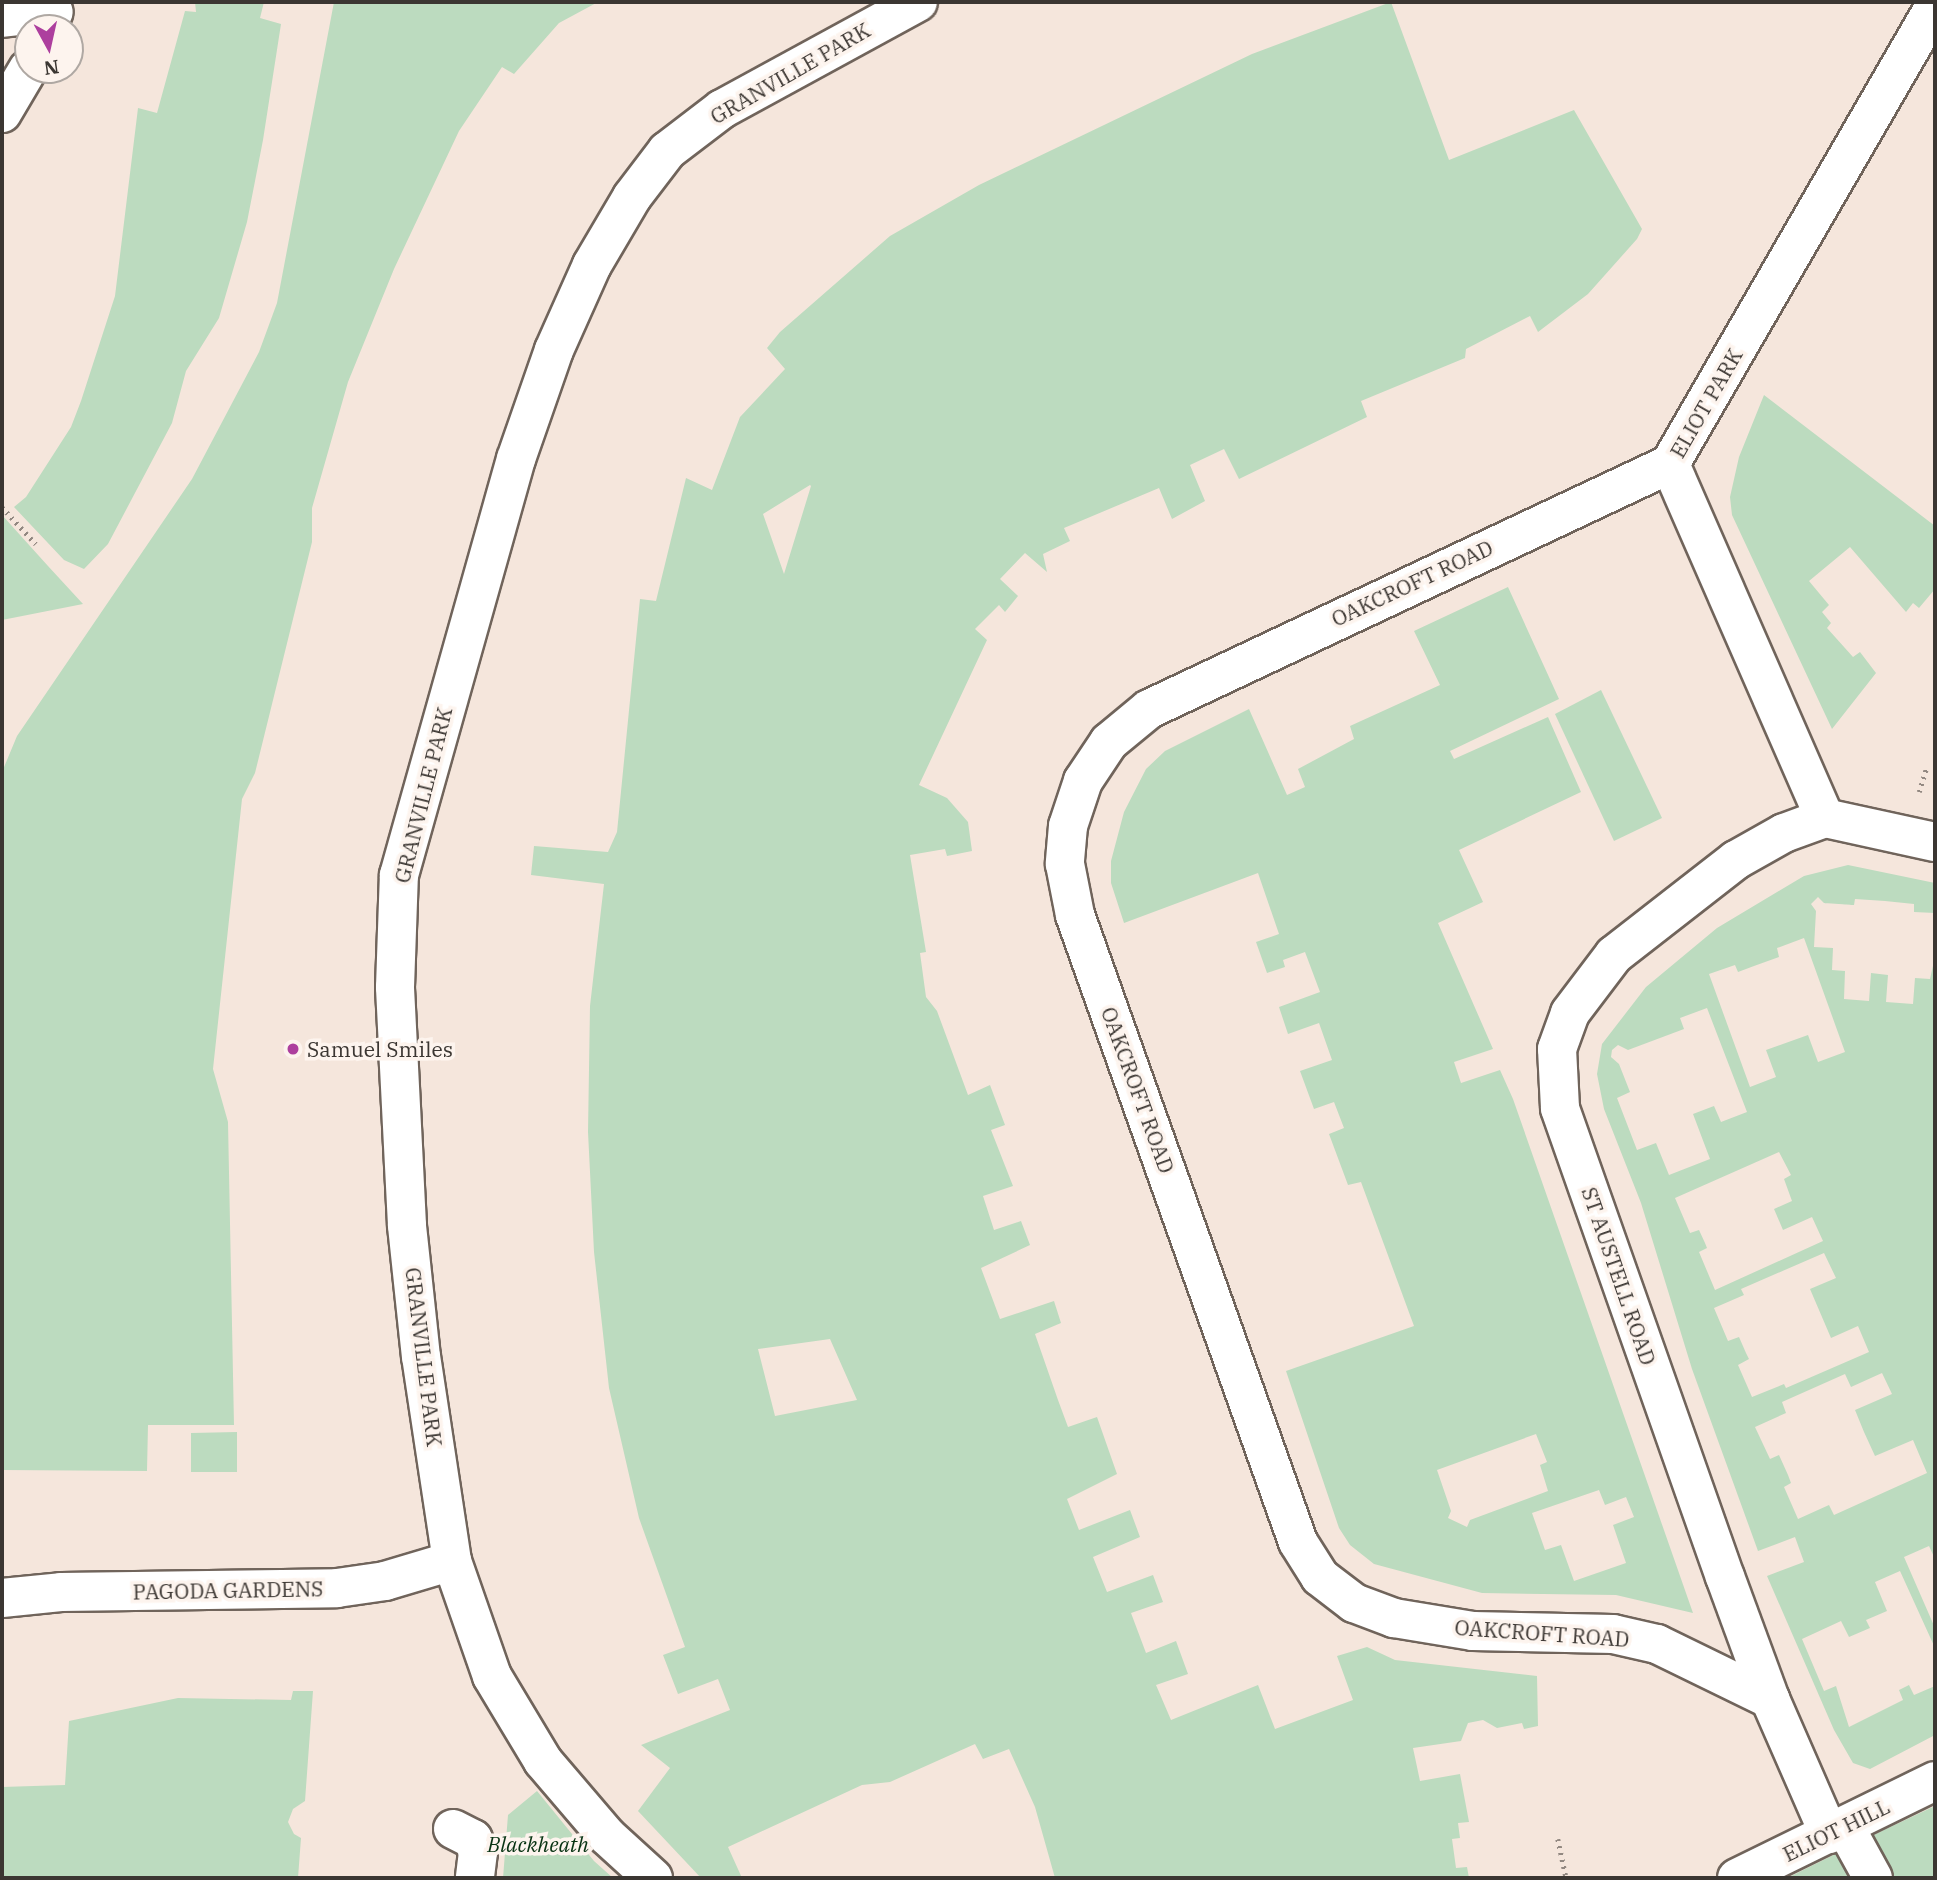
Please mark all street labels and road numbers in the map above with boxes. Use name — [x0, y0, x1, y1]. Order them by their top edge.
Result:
street label: GRANVILLE PARK — [706, 17, 874, 129]
street label: ELIOT PARK — [1665, 344, 1747, 462]
street label: OAKCROFT ROAD — [1327, 535, 1497, 631]
street label: GRANVILLE PARK — [389, 705, 457, 885]
street label: OAKCROFT ROAD — [1096, 1003, 1180, 1177]
street label: ST AUSTELL ROAD — [1577, 1184, 1661, 1368]
street label: GRANVILLE PARK — [401, 1266, 447, 1448]
street label: PAGODA GARDENS — [132, 1576, 324, 1604]
street label: OAKCROFT ROAD — [1454, 1614, 1630, 1652]
street label: ELIOT HILL — [1779, 1793, 1893, 1867]

